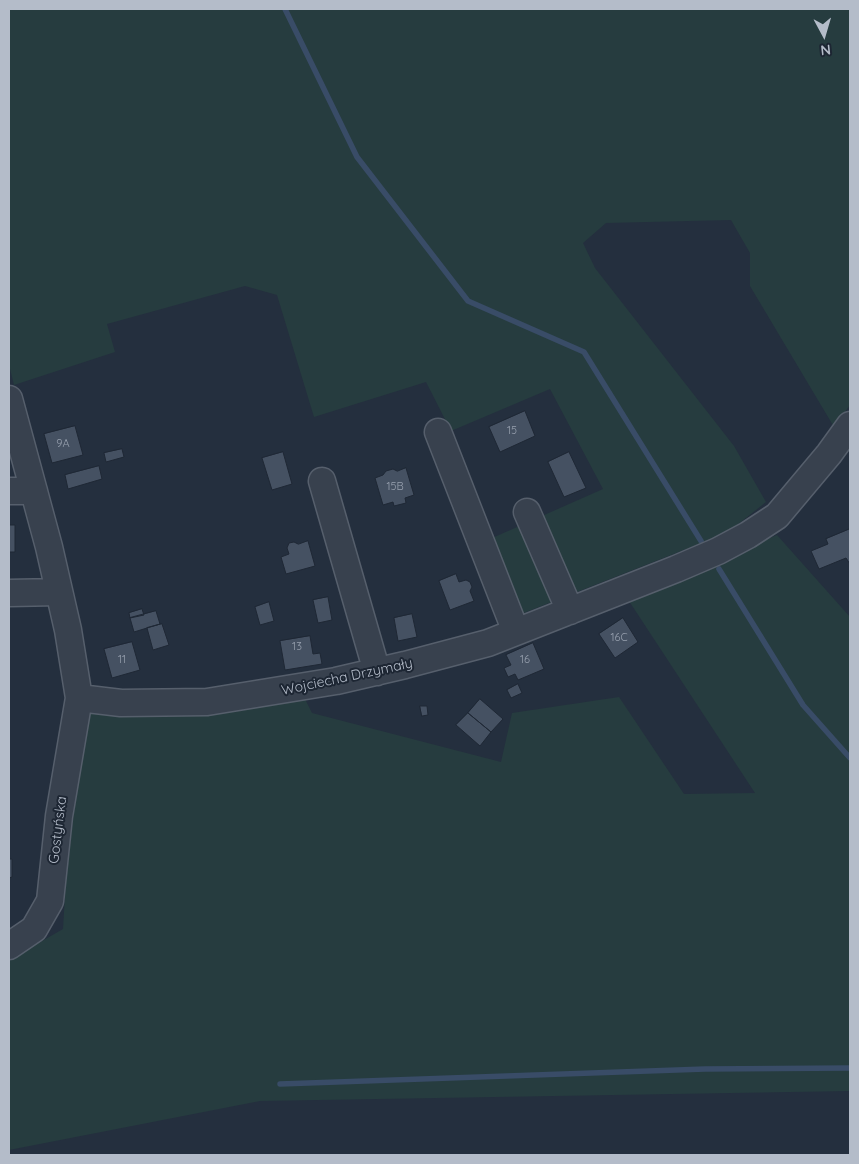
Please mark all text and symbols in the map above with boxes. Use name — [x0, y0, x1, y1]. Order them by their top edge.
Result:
north arrow — [799, 10, 849, 60]
text: N — [820, 40, 832, 59]
house number: 15 — [507, 424, 517, 438]
house number: 9A — [56, 437, 70, 451]
house number: 15B — [386, 480, 404, 494]
house number: 16C — [610, 631, 628, 645]
house number: 13 — [292, 640, 302, 654]
house number: 11 — [118, 653, 126, 667]
house number: 16 — [520, 653, 530, 667]
street label: Wojciecha Drzymały — [280, 655, 414, 699]
street label: Gostyńska — [46, 795, 70, 865]

